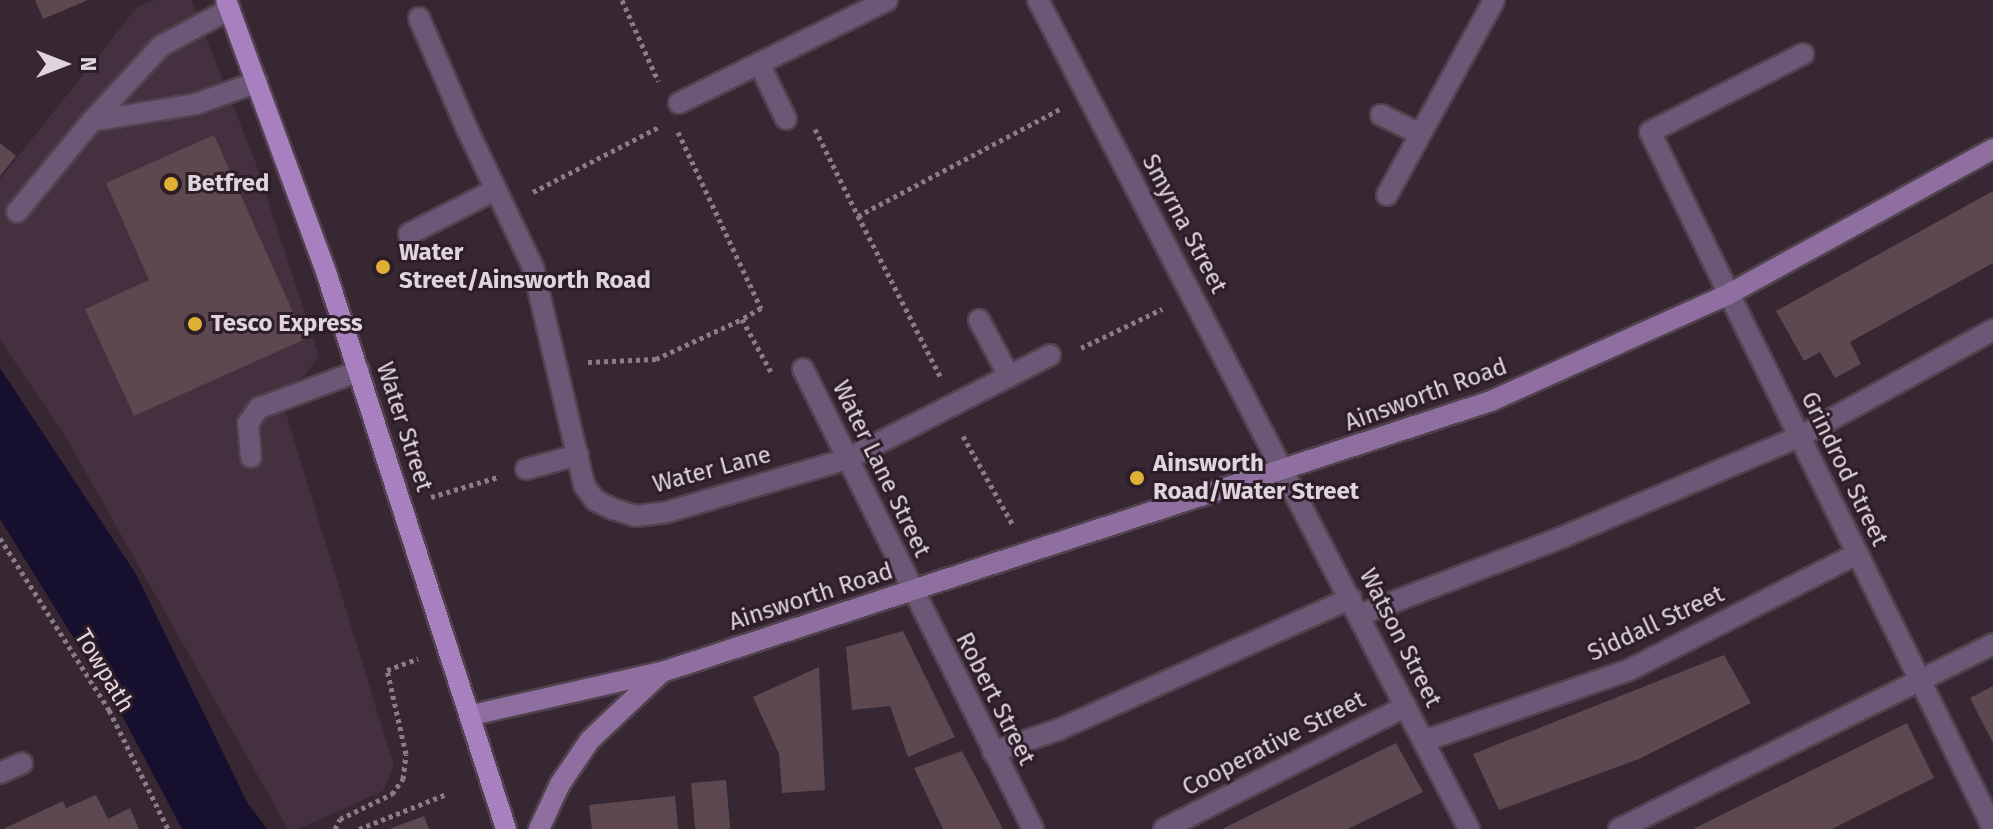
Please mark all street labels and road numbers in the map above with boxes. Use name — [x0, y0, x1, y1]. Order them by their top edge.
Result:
street label: Smyrna Street — [1135, 150, 1233, 298]
street label: Ainsworth Road — [1341, 352, 1511, 438]
street label: Water Street — [370, 359, 438, 495]
street label: Water Lane Street — [826, 376, 936, 562]
street label: Grindrod Street — [1794, 387, 1894, 551]
street label: Water Lane — [650, 440, 774, 500]
street label: Ainsworth Road — [725, 557, 897, 637]
street label: Watson Street — [1353, 564, 1447, 712]
street label: Siddall Street — [1583, 580, 1729, 668]
street label: Towpath — [68, 624, 140, 718]
street label: Robert Street — [949, 628, 1041, 770]
street label: Cooperative Street — [1178, 685, 1370, 803]

